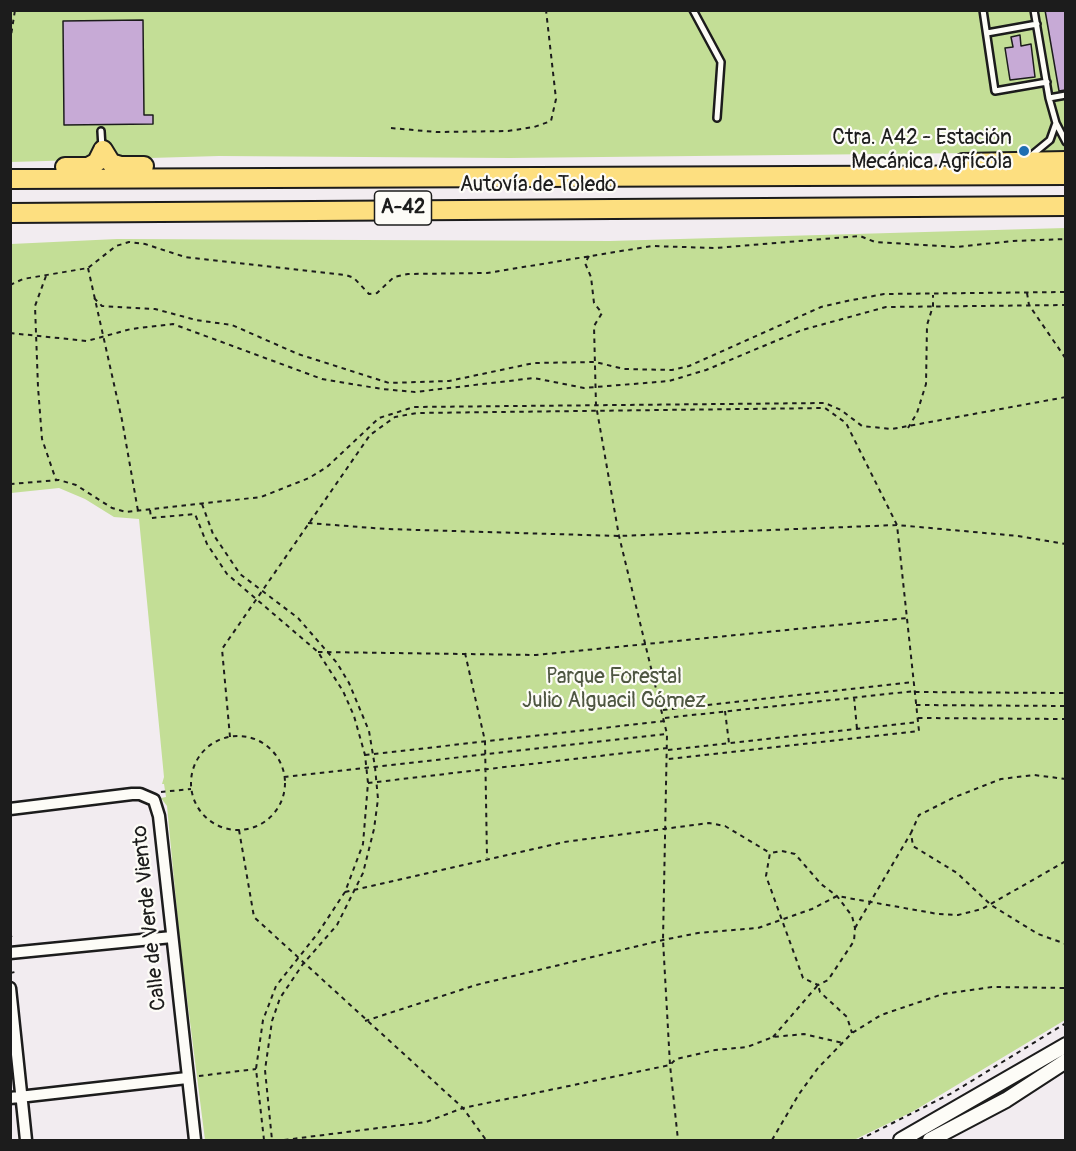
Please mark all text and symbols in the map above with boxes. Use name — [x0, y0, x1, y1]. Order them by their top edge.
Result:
place label: Ctra. A42 - Estación Mecánica Agrícola — [832, 126, 1012, 176]
marker: Ctra. A42 - Estación Mecánica Agrícola — [1017, 144, 1031, 158]
street label: Autovía de Toledo — [460, 173, 616, 199]
road number: A-42 — [374, 191, 432, 225]
park label: Parque Forestal Julio Alguacil Gómez — [522, 665, 706, 715]
street label: Calle de Verde Viento — [128, 824, 172, 1012]

